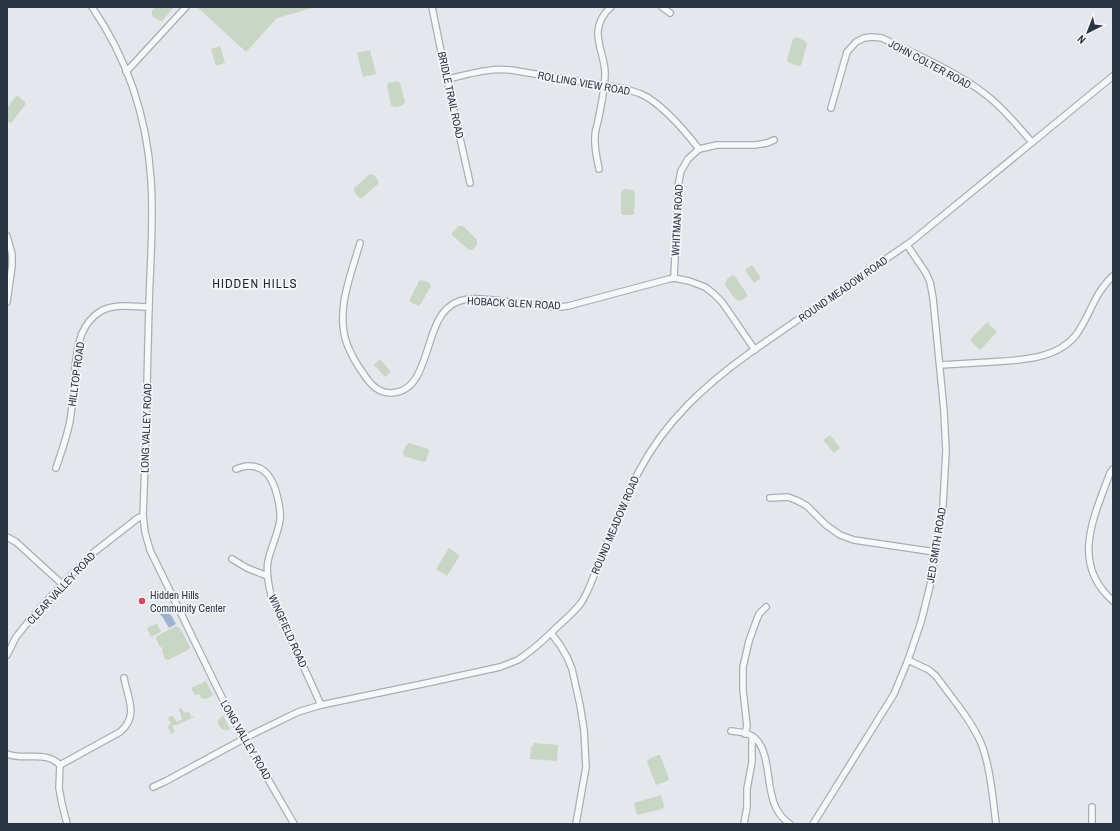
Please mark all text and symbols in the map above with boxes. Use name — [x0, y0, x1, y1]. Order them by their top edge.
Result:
north arrow — [1068, 12, 1108, 52]
text: N — [1074, 32, 1088, 47]
street label: JOHN COLTER ROAD — [886, 36, 974, 92]
street label: BRIDLE TRAIL ROAD — [435, 50, 467, 140]
street label: ROLLING VIEW ROAD — [537, 68, 631, 98]
street label: WHITMAN ROAD — [668, 184, 686, 256]
street label: ROUND MEADOW ROAD — [796, 253, 890, 325]
district label: HIDDEN HILLS — [212, 275, 298, 292]
street label: HOBACK GLEN ROAD — [467, 294, 561, 312]
street label: HILLTOP ROAD — [65, 341, 87, 407]
street label: LONG VALLEY ROAD — [137, 383, 155, 473]
street label: ROUND MEADOW ROAD — [588, 474, 642, 576]
street label: JED SMITH ROAD — [923, 506, 949, 584]
street label: CLEAR VALLEY ROAD — [24, 549, 98, 627]
place label: Hidden Hills Community Center — [150, 588, 226, 615]
street label: WINGFIELD ROAD — [266, 592, 310, 670]
marker: Hidden Hills Community Center — [137, 596, 147, 606]
street label: LONG VALLEY ROAD — [217, 698, 275, 782]

